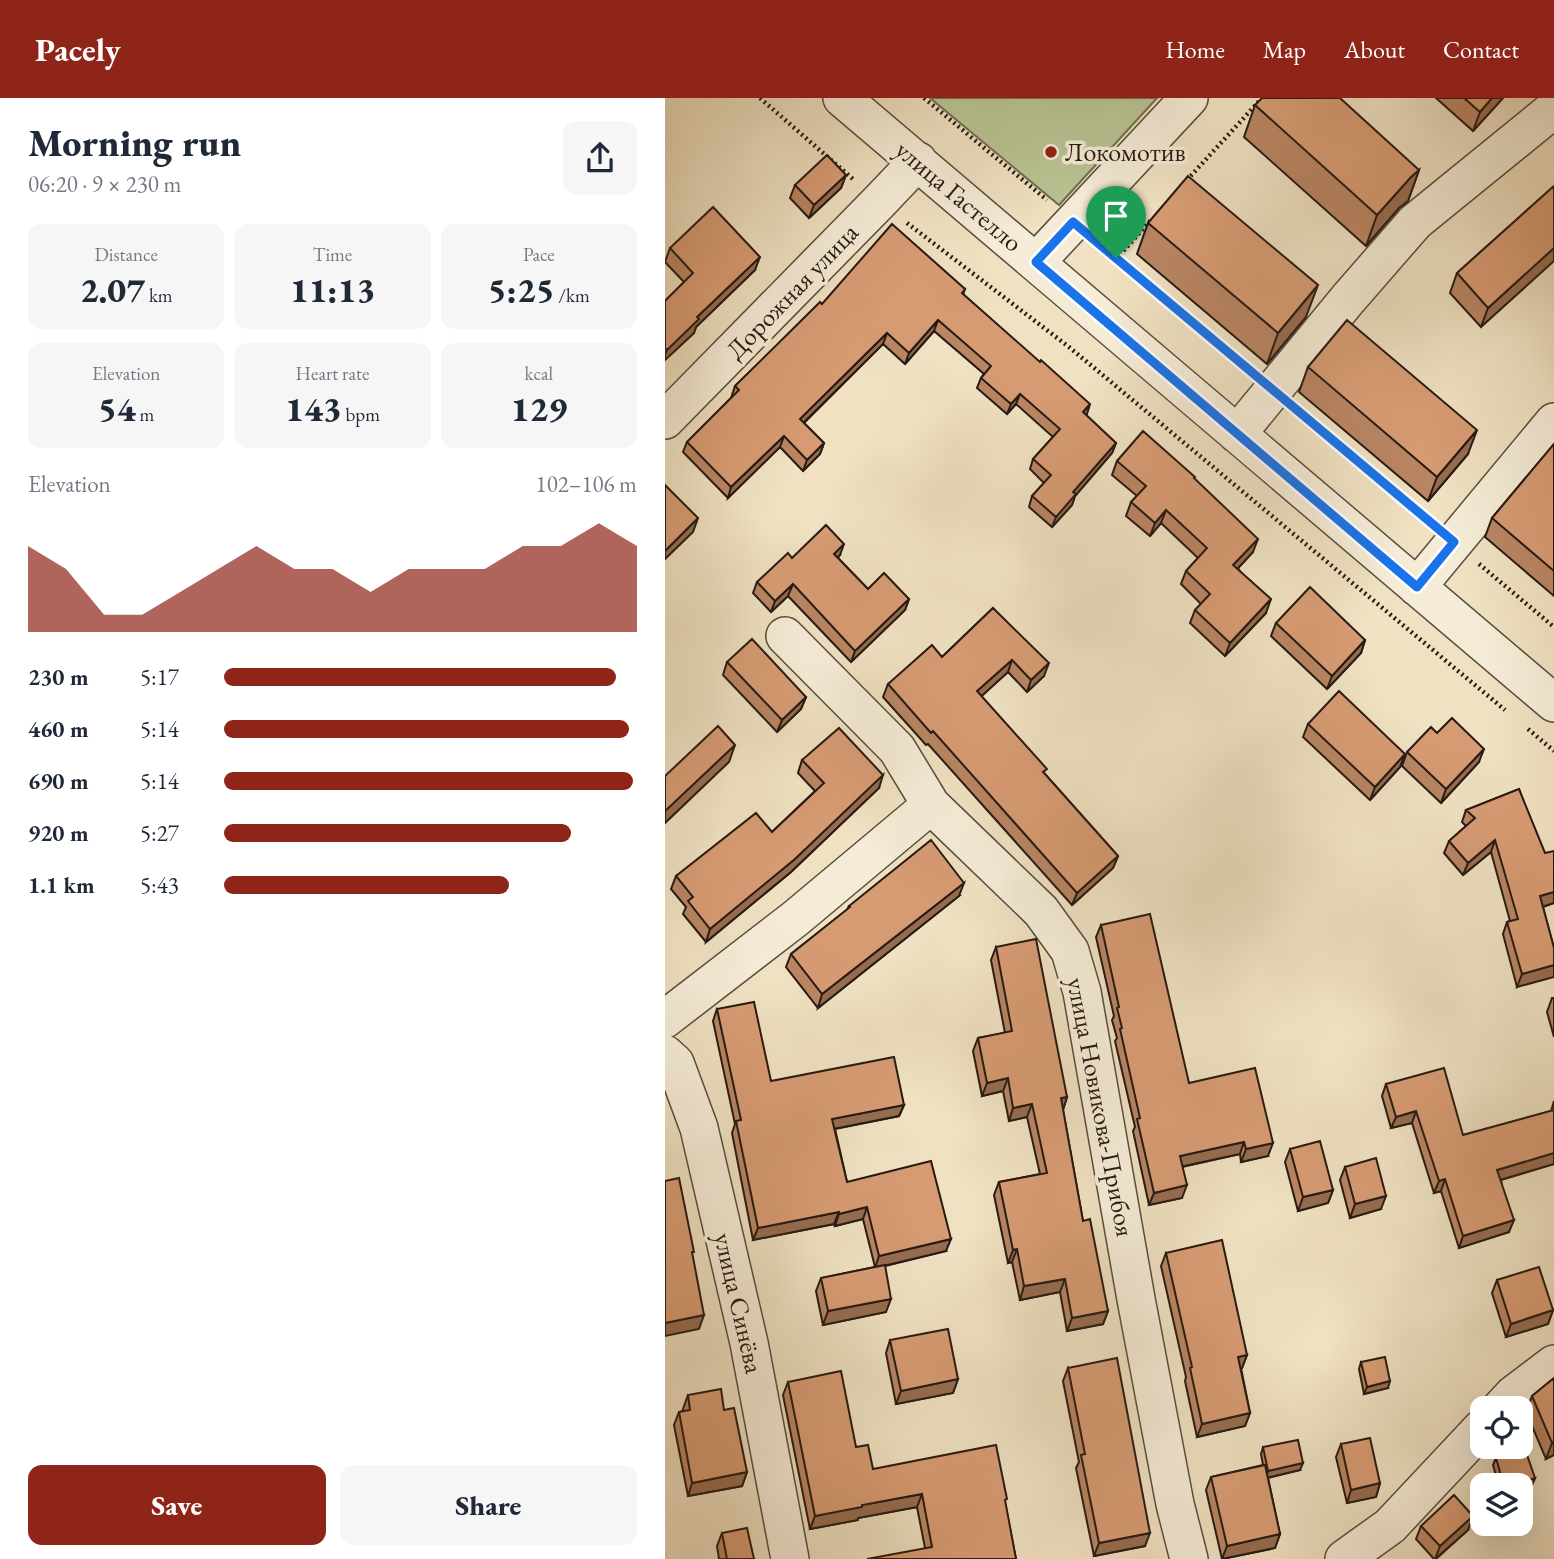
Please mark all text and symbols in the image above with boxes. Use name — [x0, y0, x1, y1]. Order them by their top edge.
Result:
text: Pacely — [35, 28, 121, 71]
text: Home — [1165, 34, 1225, 65]
text: Map — [1263, 34, 1306, 65]
text: About — [1344, 34, 1405, 65]
text: Contact — [1443, 34, 1519, 65]
text: Morning run — [28, 118, 241, 167]
button: share — [563, 121, 637, 195]
street label: улица Гастелло — [888, 133, 1030, 259]
place label: Локомотив — [1065, 135, 1185, 169]
marker: Локомотив — [1043, 144, 1059, 160]
text: 06:20 · 9 × 230 m — [28, 169, 181, 199]
pin — [1086, 186, 1146, 258]
icon: arrive — [1097, 197, 1135, 235]
street label: Дорожная улица — [718, 215, 866, 366]
text: Distance — [94, 242, 158, 267]
text: Time — [313, 242, 352, 267]
text: Pace — [523, 242, 555, 267]
text: 2.07 — [80, 267, 145, 312]
text: 11:13 — [290, 267, 375, 312]
text: 5:25 — [488, 267, 555, 312]
text: km — [145, 283, 173, 308]
text: /km — [555, 283, 590, 308]
text: Elevation — [92, 361, 160, 386]
text: Heart rate — [296, 361, 369, 386]
text: kcal — [525, 361, 553, 386]
text: 54 — [98, 386, 136, 431]
text: 143 — [285, 386, 342, 431]
text: 129 — [510, 386, 567, 431]
text: m — [136, 402, 154, 427]
text: bpm — [342, 402, 380, 427]
text: Elevation — [28, 469, 111, 499]
text: 102–106 m — [536, 469, 637, 499]
text: 230 m — [28, 662, 89, 692]
text: 5:17 — [140, 662, 179, 692]
text: 460 m — [28, 714, 89, 744]
text: 5:14 — [140, 714, 179, 744]
text: 690 m — [28, 766, 89, 796]
text: 5:14 — [140, 766, 179, 796]
text: 920 m — [28, 818, 89, 848]
text: 5:27 — [140, 818, 179, 848]
text: 1.1 km — [28, 870, 95, 900]
text: 5:43 — [140, 870, 179, 900]
street label: улица Новикова-Прибоя — [1059, 975, 1143, 1239]
street label: улица Синёва — [706, 1229, 772, 1377]
map controls — [1470, 1396, 1533, 1536]
button: locate — [1470, 1396, 1533, 1459]
button: Save — [28, 1465, 326, 1545]
button: Share — [340, 1465, 637, 1545]
button: layers — [1470, 1473, 1533, 1536]

